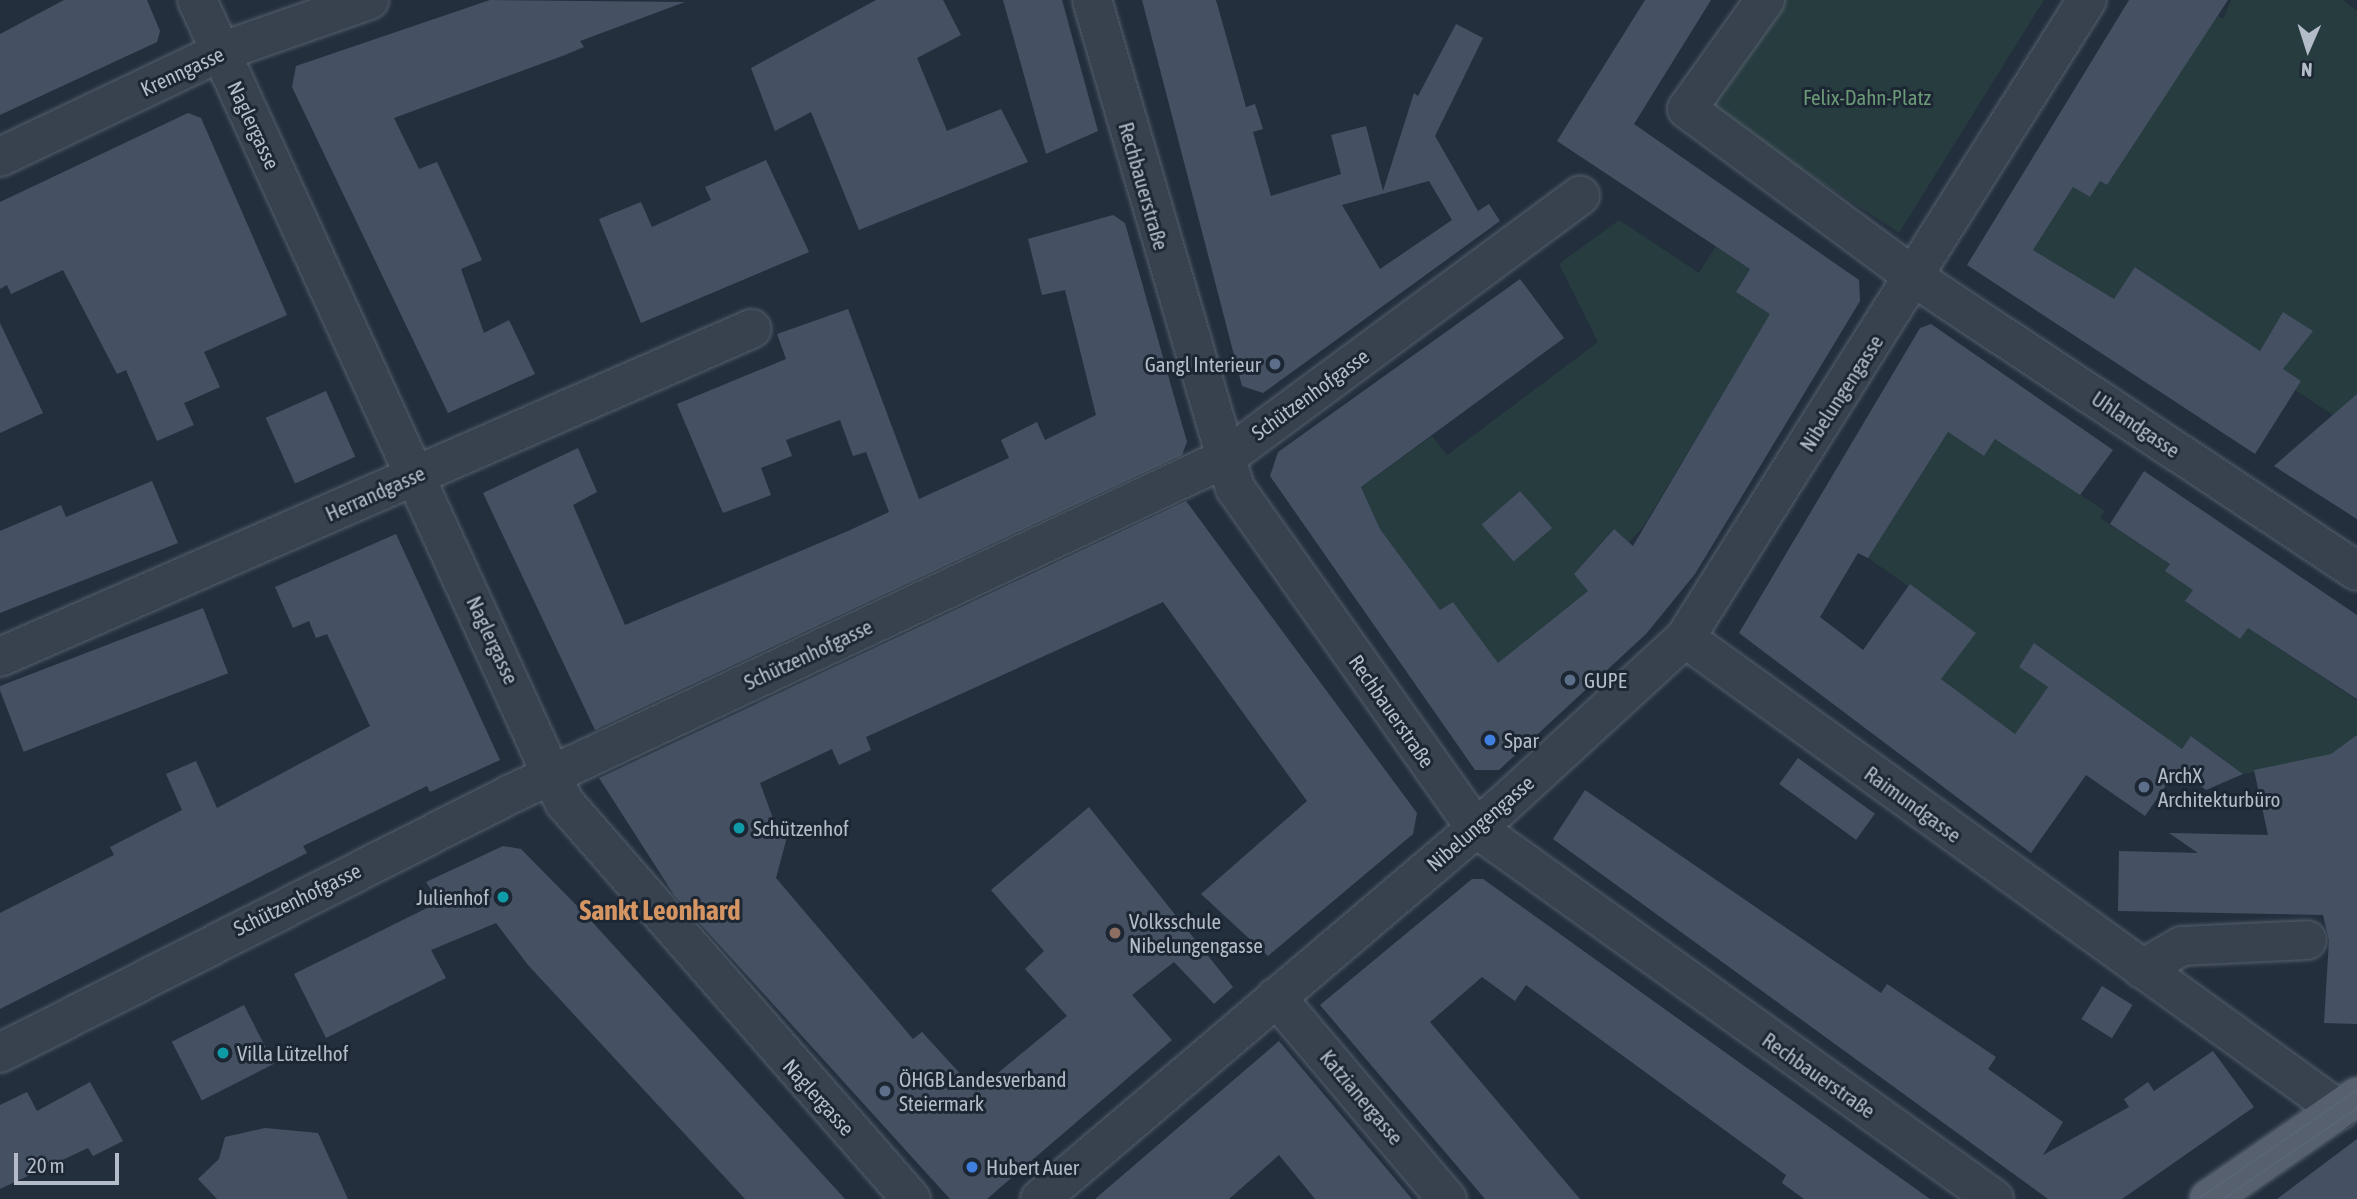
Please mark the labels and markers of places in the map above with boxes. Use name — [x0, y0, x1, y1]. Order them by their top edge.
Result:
place label: Gangl Interieur — [1145, 351, 1261, 377]
marker: Gangl Interieur — [1267, 356, 1283, 372]
place label: GUPE — [1584, 667, 1627, 693]
marker: GUPE — [1562, 672, 1578, 688]
place label: Spar — [1504, 727, 1539, 753]
marker: Spar — [1482, 732, 1498, 748]
place label: ArchX Architekturbüro — [2158, 762, 2280, 812]
marker: ArchX Architekturbüro — [2136, 779, 2152, 795]
place label: Schützenhof — [753, 815, 849, 841]
marker: Schützenhof — [731, 820, 747, 836]
place label: Julienhof — [416, 884, 489, 910]
marker: Julienhof — [495, 889, 511, 905]
place label: Volksschule Nibelungengasse — [1129, 908, 1263, 958]
marker: Volksschule Nibelungengasse — [1107, 925, 1123, 941]
place label: Villa Lützelhof — [237, 1040, 349, 1066]
marker: Villa Lützelhof — [215, 1045, 231, 1061]
place label: ÖHGB Landesverband Steiermark — [899, 1066, 1066, 1116]
marker: ÖHGB Landesverband Steiermark — [877, 1083, 893, 1099]
place label: Hubert Auer — [986, 1154, 1079, 1180]
marker: Hubert Auer — [964, 1159, 980, 1175]

